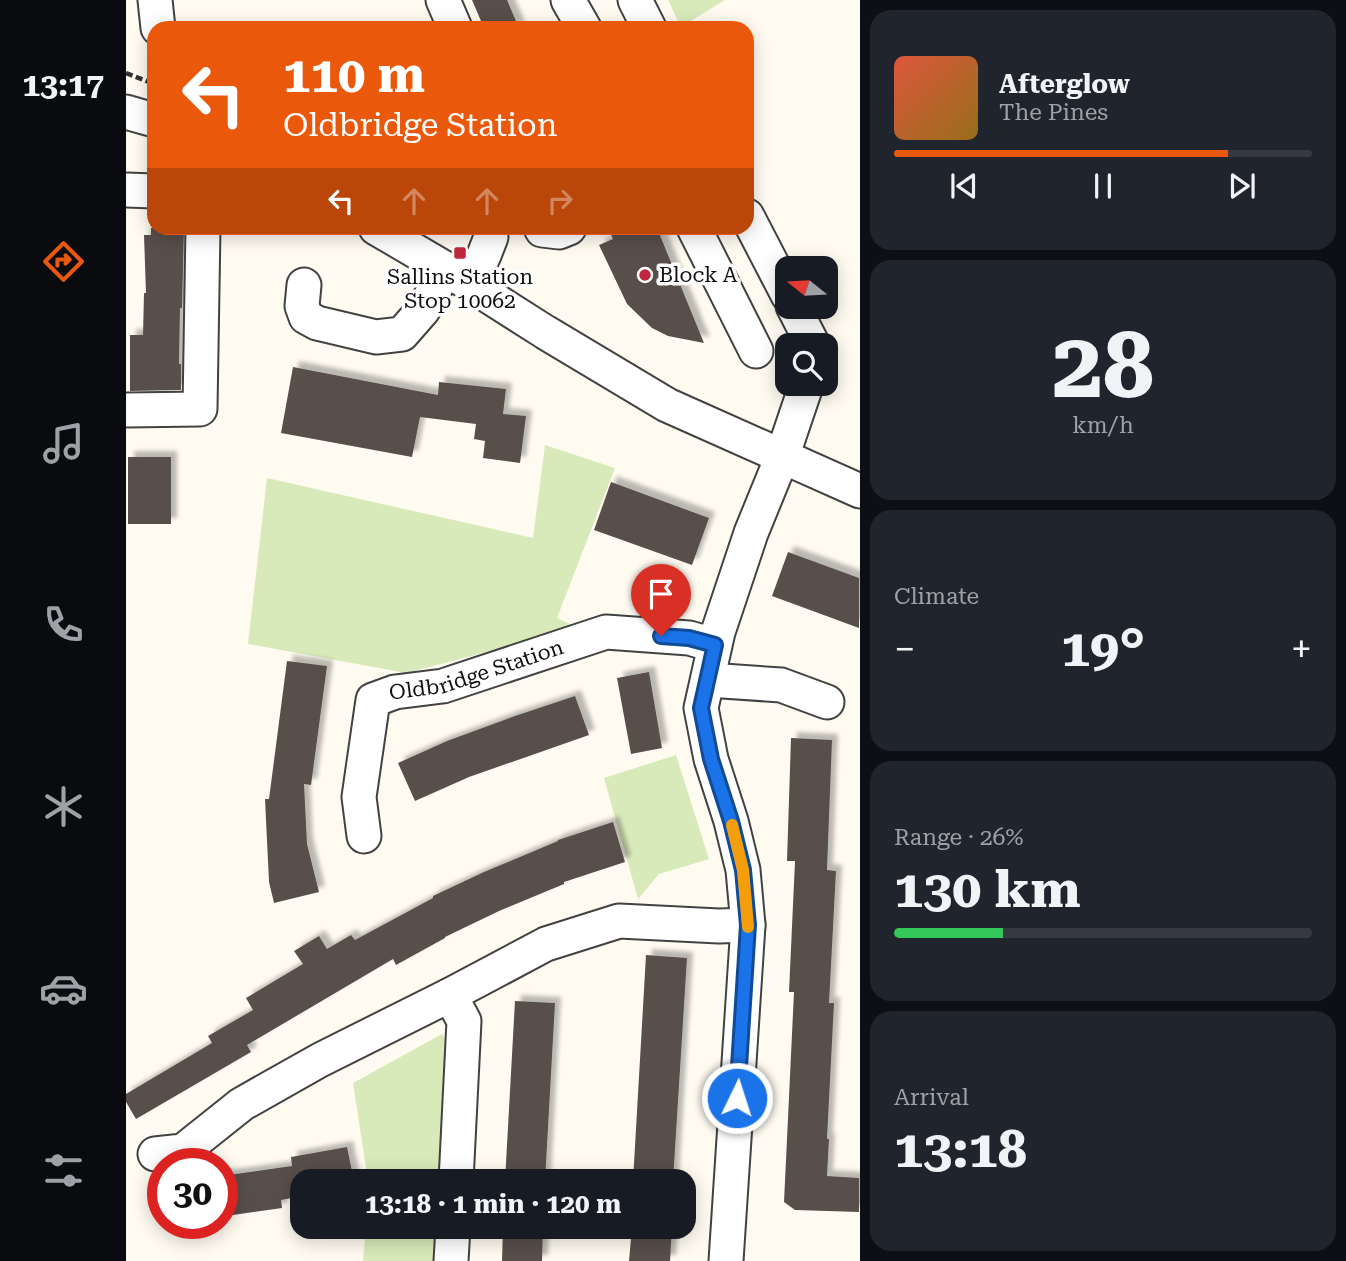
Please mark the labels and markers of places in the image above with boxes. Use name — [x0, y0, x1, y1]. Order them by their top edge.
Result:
marker: Sallins Station Stop 10062 — [452, 245, 468, 261]
place label: Block A — [659, 263, 738, 287]
place label: Sallins Station Stop 10062 — [387, 265, 533, 313]
marker: Block A — [637, 267, 653, 283]
pin — [631, 564, 691, 636]

